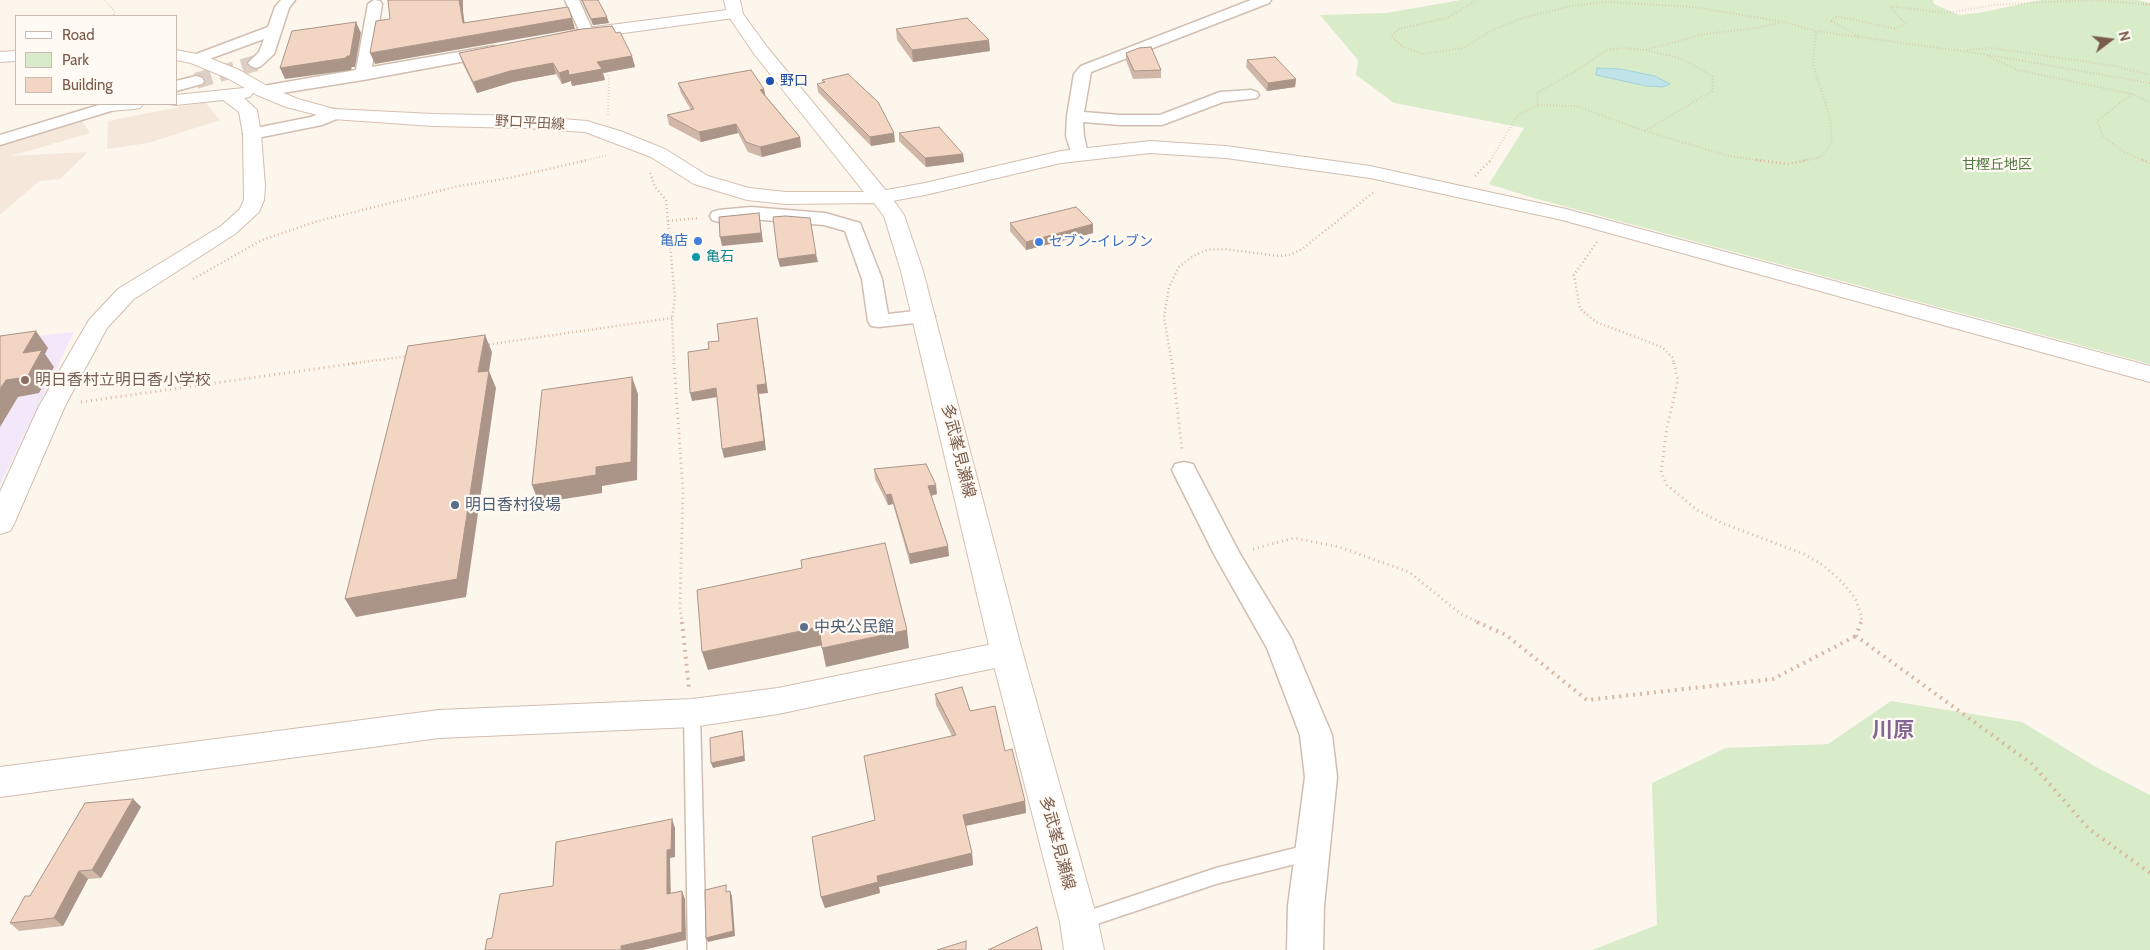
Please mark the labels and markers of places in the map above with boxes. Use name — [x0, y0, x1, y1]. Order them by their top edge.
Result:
place label: 野口 — [780, 73, 808, 89]
marker: 野口 — [764, 75, 776, 87]
place label: 亀店 — [660, 233, 688, 249]
place label: セブン-イレブン — [1049, 234, 1153, 250]
marker: 亀店 — [692, 235, 704, 247]
marker: セブン-イレブン — [1033, 236, 1045, 248]
place label: 亀石 — [706, 249, 734, 265]
marker: 亀石 — [690, 251, 702, 263]
place label: 明日香村立明日香小学校 — [35, 370, 211, 390]
marker: 明日香村立明日香小学校 — [19, 374, 31, 386]
place label: 明日香村役場 — [465, 495, 561, 515]
marker: 明日香村役場 — [449, 499, 461, 511]
place label: 中央公民館 — [814, 617, 894, 637]
marker: 中央公民館 — [798, 621, 810, 633]

